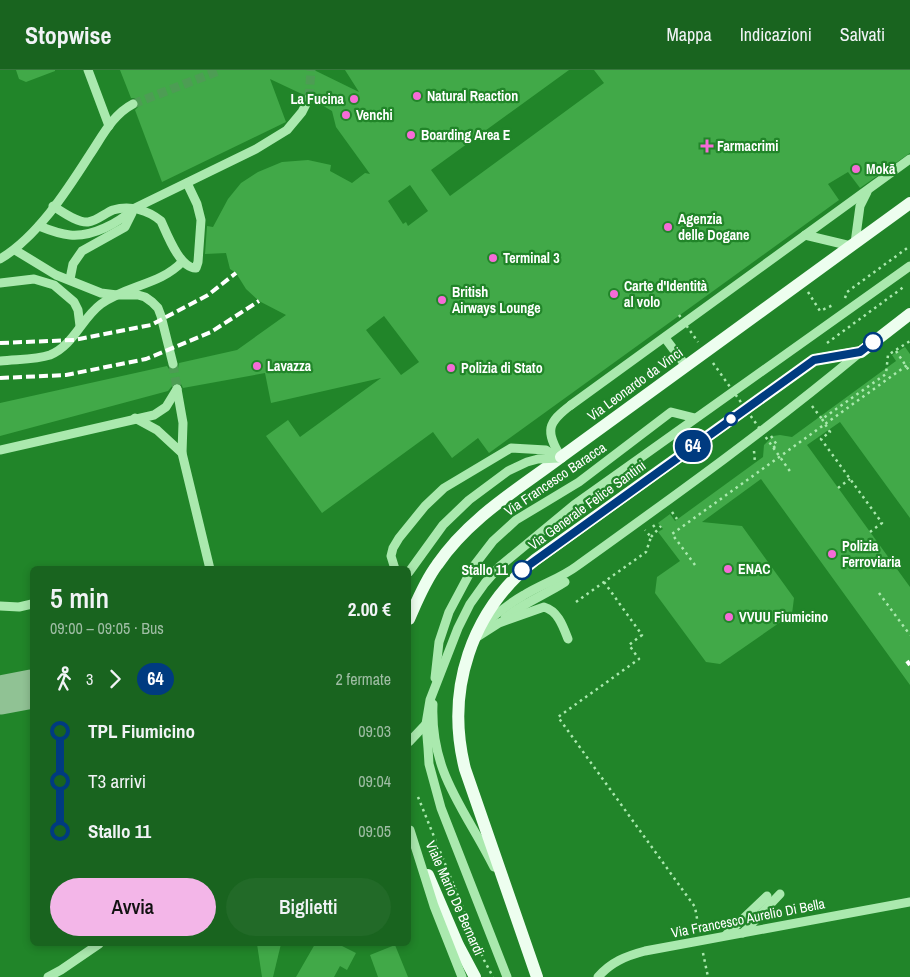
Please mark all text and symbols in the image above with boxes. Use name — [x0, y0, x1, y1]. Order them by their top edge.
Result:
text: Stopwise — [25, 19, 111, 51]
text: Mappa — [667, 22, 712, 47]
text: Indicazioni — [740, 22, 812, 47]
text: Salvati — [840, 22, 885, 47]
place label: Natural Reaction — [427, 87, 518, 105]
place label: La Fucina — [290, 90, 345, 108]
marker: Natural Reaction — [411, 90, 423, 102]
marker: La Fucina — [348, 93, 360, 105]
place label: Venchi — [356, 106, 393, 124]
marker: Venchi — [340, 109, 352, 121]
place label: Boarding Area E — [421, 126, 511, 144]
marker: Boarding Area E — [405, 129, 417, 141]
place label: Farmacrimi — [717, 137, 778, 155]
marker: Farmacrimi — [701, 140, 713, 152]
place label: Mokā — [866, 160, 896, 178]
marker: Mokā — [850, 163, 862, 175]
place label: Agenzia delle Dogane — [678, 210, 749, 244]
marker: Agenzia delle Dogane — [662, 221, 674, 233]
place label: Terminal 3 — [503, 249, 560, 267]
marker: Terminal 3 — [487, 252, 499, 264]
place label: Carte d'Identità al volo — [624, 277, 708, 311]
place label: British Airways Lounge — [452, 283, 541, 317]
marker: Carte d'Identità al volo — [608, 288, 620, 300]
marker: British Airways Lounge — [436, 294, 448, 306]
unlabelled marker — [863, 332, 883, 352]
street label: Via Leonardo da Vinci — [584, 343, 686, 425]
place label: Lavazza — [267, 357, 312, 375]
place label: Polizia di Stato — [461, 359, 543, 377]
marker: Lavazza — [251, 360, 263, 372]
marker: Polizia di Stato — [445, 362, 457, 374]
unlabelled marker — [724, 412, 738, 426]
line badge: 64 — [670, 430, 716, 462]
text: 64 — [685, 433, 701, 458]
street label: Via Francesco Baracca — [501, 438, 610, 520]
street label: Via Generale Felice Santini — [525, 456, 649, 554]
place label: Polizia Ferroviaria — [842, 537, 901, 571]
marker: Polizia Ferroviaria — [826, 548, 838, 560]
marker: Stallo 11 — [512, 560, 532, 580]
place label: ENAC — [738, 560, 771, 578]
place label: Stallo 11 — [461, 561, 509, 579]
marker: ENAC — [722, 563, 734, 575]
text: 5 min — [50, 579, 109, 617]
text: 2.00 € — [348, 596, 391, 622]
place label: VVUU Fiumicino — [739, 608, 828, 626]
marker: VVUU Fiumicino — [723, 611, 735, 623]
text: 09:00 – 09:05 · Bus — [50, 617, 164, 639]
icon: walk — [50, 665, 78, 693]
icon: forward — [101, 665, 129, 693]
text: 64 — [147, 666, 164, 691]
text: 3 — [86, 668, 93, 690]
text: 2 fermate — [336, 668, 391, 690]
text: TPL Fiumicino — [88, 718, 195, 744]
text: 09:03 — [358, 720, 391, 742]
text: T3 arrivi — [88, 768, 146, 794]
text: 09:04 — [358, 770, 391, 792]
text: Stallo 11 — [88, 818, 151, 844]
text: 09:05 — [358, 820, 391, 842]
street label: Viale Mario De Bernardi — [422, 838, 488, 958]
button: Avvia — [50, 878, 216, 936]
button: Biglietti — [226, 878, 391, 936]
street label: Via Francesco Aurelio Di Bella — [670, 894, 827, 942]

